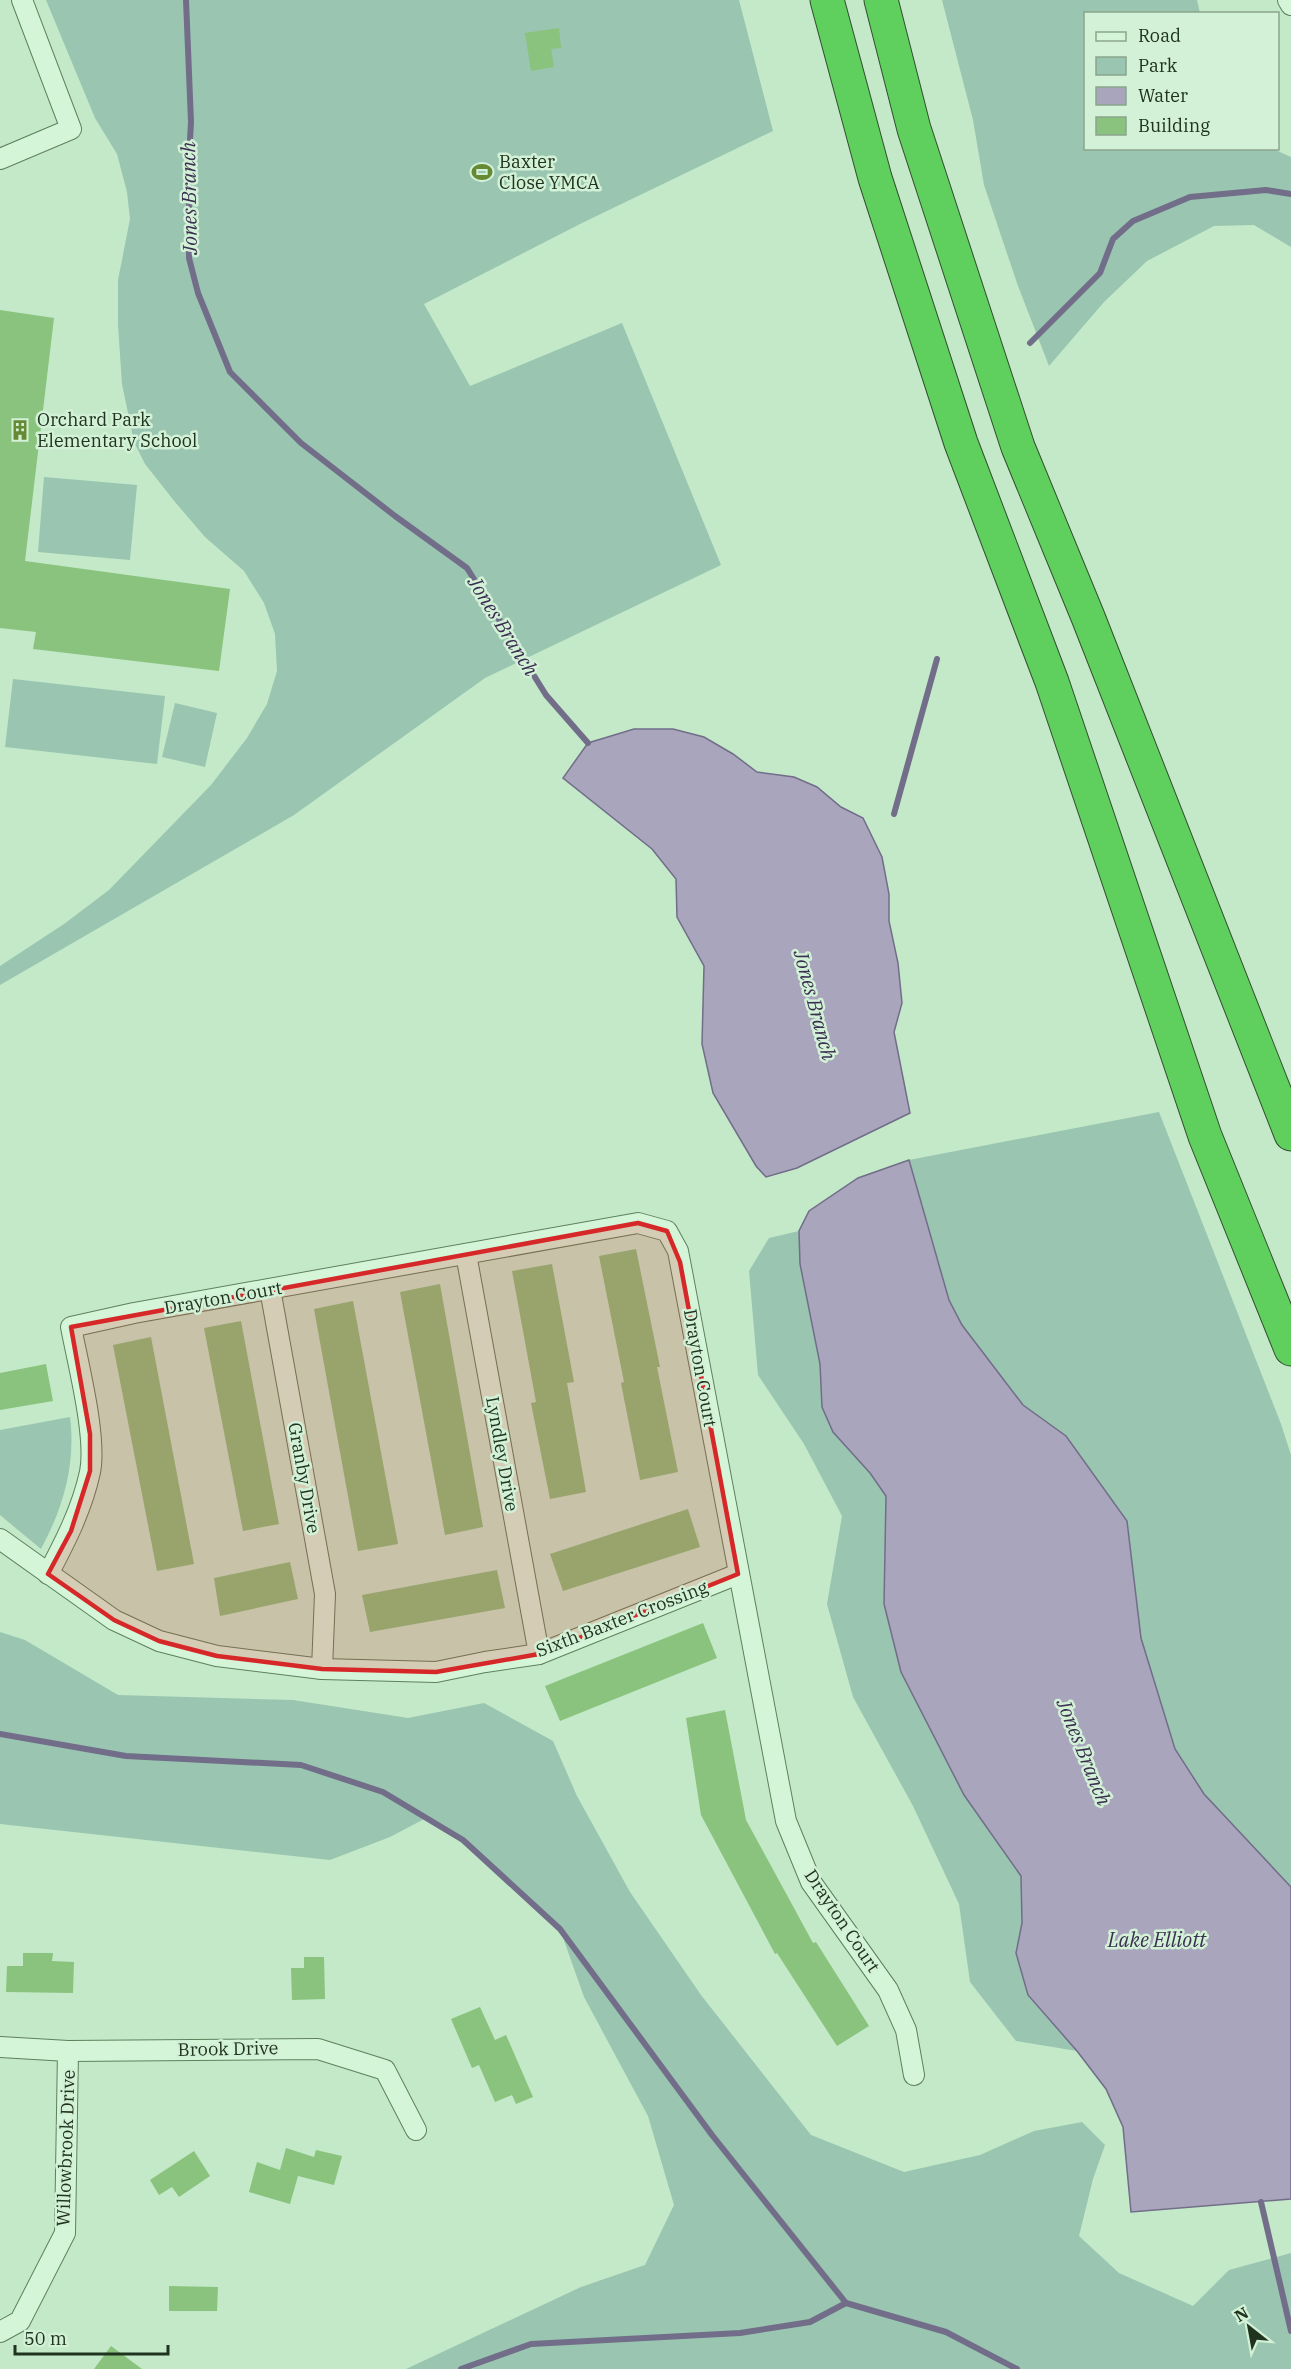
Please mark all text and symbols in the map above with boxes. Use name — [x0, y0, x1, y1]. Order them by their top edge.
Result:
legend — [1084, 12, 1279, 150]
text: Road — [1138, 24, 1181, 47]
text: Park — [1138, 54, 1178, 77]
text: Water — [1138, 84, 1188, 107]
text: Building — [1138, 114, 1210, 137]
water label: Jones Branch — [174, 141, 203, 256]
place label: Baxter Close YMCA — [499, 150, 600, 194]
sports icon: Baxter Close YMCA — [470, 160, 494, 184]
place label: Orchard Park Elementary School — [37, 408, 197, 452]
building icon: Orchard Park Elementary School — [8, 418, 32, 442]
water label: Jones Branch — [461, 570, 545, 681]
water label: Jones Branch — [788, 946, 843, 1063]
street label: Drayton Court — [162, 1276, 284, 1319]
street label: Drayton Court — [679, 1307, 722, 1429]
street label: Lyndley Drive — [481, 1395, 524, 1513]
street label: Granby Drive — [283, 1421, 326, 1535]
street label: Sixth Baxter Crossing — [533, 1575, 711, 1662]
water label: Jones Branch — [1050, 1693, 1118, 1809]
street label: Drayton Court — [799, 1865, 885, 1977]
water label: Lake Elliott — [1107, 1926, 1207, 1953]
street label: Brook Drive — [177, 2036, 279, 2061]
street label: Willowbrook Drive — [51, 2069, 80, 2227]
north arrow — [1219, 2297, 1279, 2357]
text: N — [1231, 2302, 1252, 2326]
scale bar — [15, 2318, 168, 2356]
text: 50 m — [24, 2327, 67, 2350]

